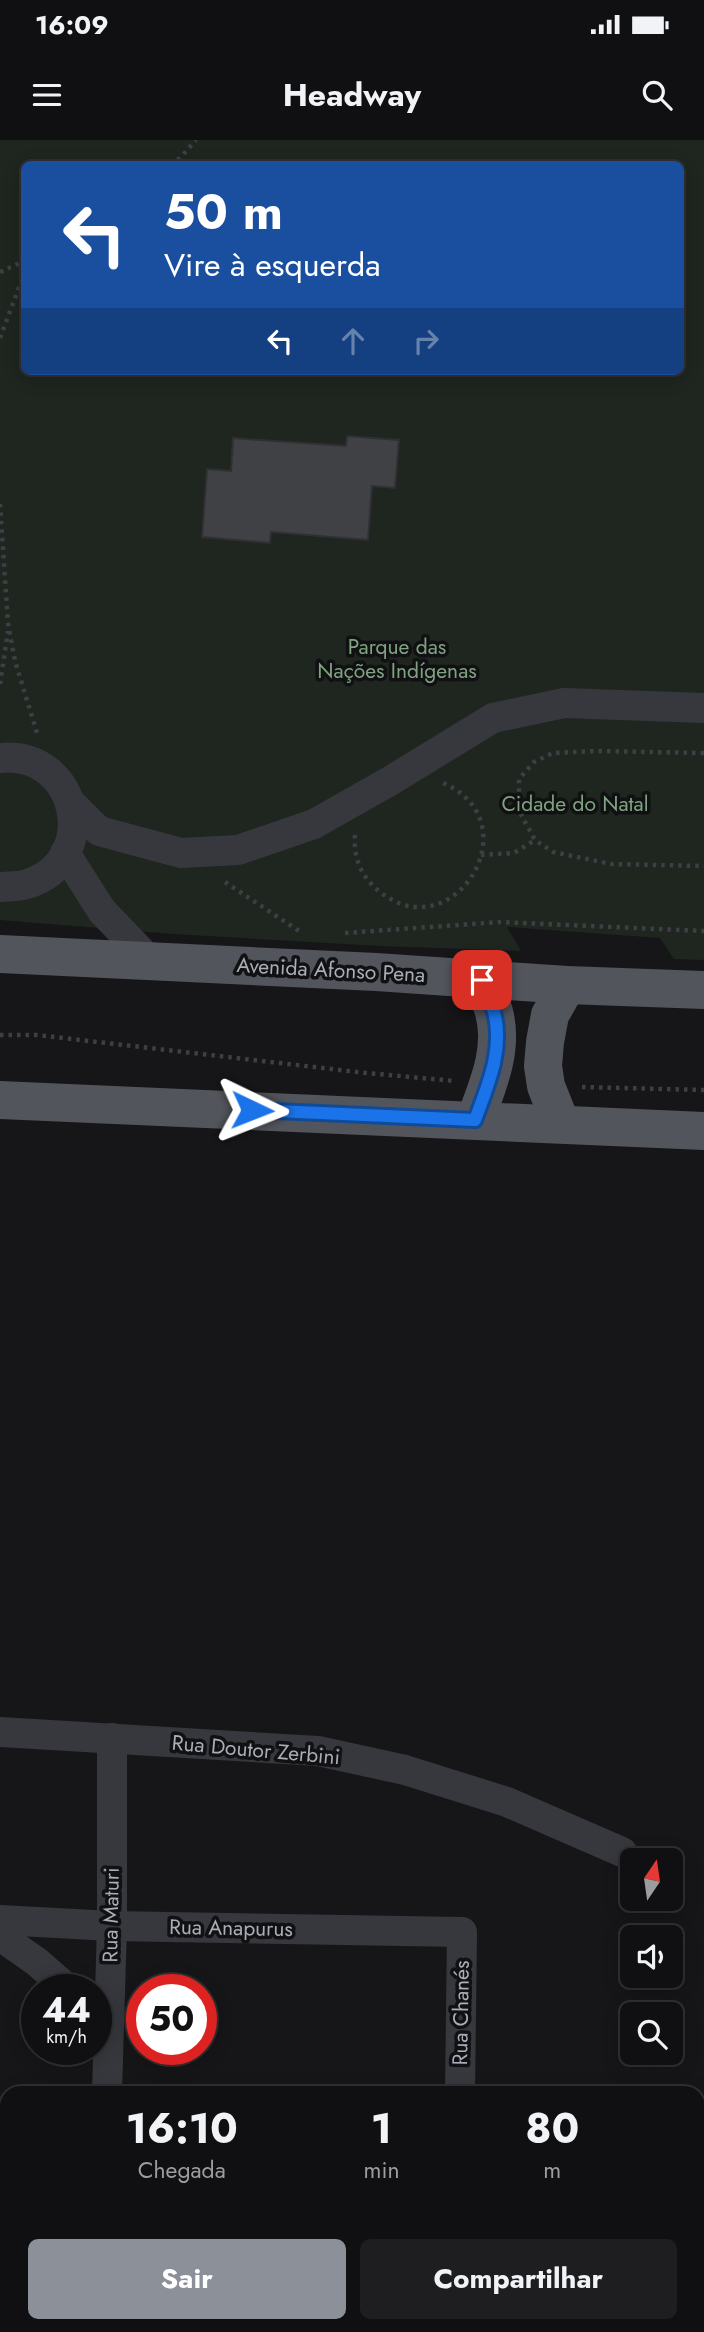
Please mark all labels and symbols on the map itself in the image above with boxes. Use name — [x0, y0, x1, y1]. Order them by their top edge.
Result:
park label: Parque das Nações Indígenas — [317, 632, 477, 686]
park label: Cidade do Natal — [501, 789, 649, 819]
street label: Avenida Afonso Pena — [236, 950, 426, 990]
pin — [452, 950, 512, 1010]
position arrow — [215, 1073, 289, 1147]
street label: Rua Doutor Zerbini — [171, 1728, 341, 1772]
north arrow — [620, 1848, 682, 1911]
street label: Rua Maturi — [95, 1867, 127, 1963]
street label: Rua Anapurus — [169, 1912, 293, 1944]
street label: Rua Chanés — [445, 1960, 477, 2066]
speed limit sign: 50 — [126, 1974, 217, 2065]

